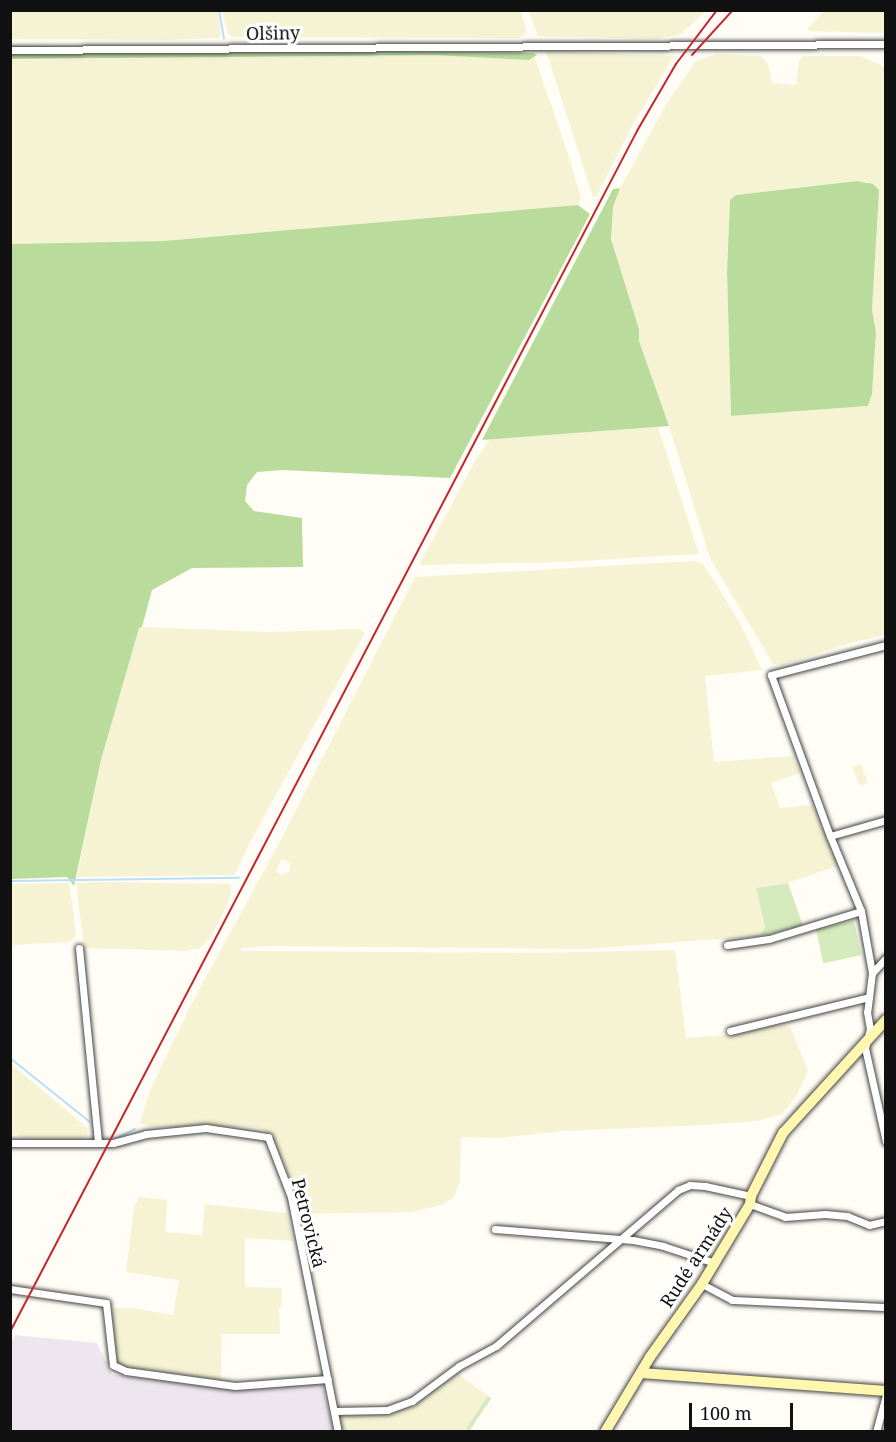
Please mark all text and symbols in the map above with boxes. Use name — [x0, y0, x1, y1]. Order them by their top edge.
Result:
street label: Olšiny — [246, 22, 300, 44]
street label: Petrovická — [287, 1176, 331, 1270]
street label: Rudé armády — [655, 1203, 737, 1311]
scale bar — [692, 1391, 796, 1429]
text: 100 m — [700, 1401, 752, 1425]

